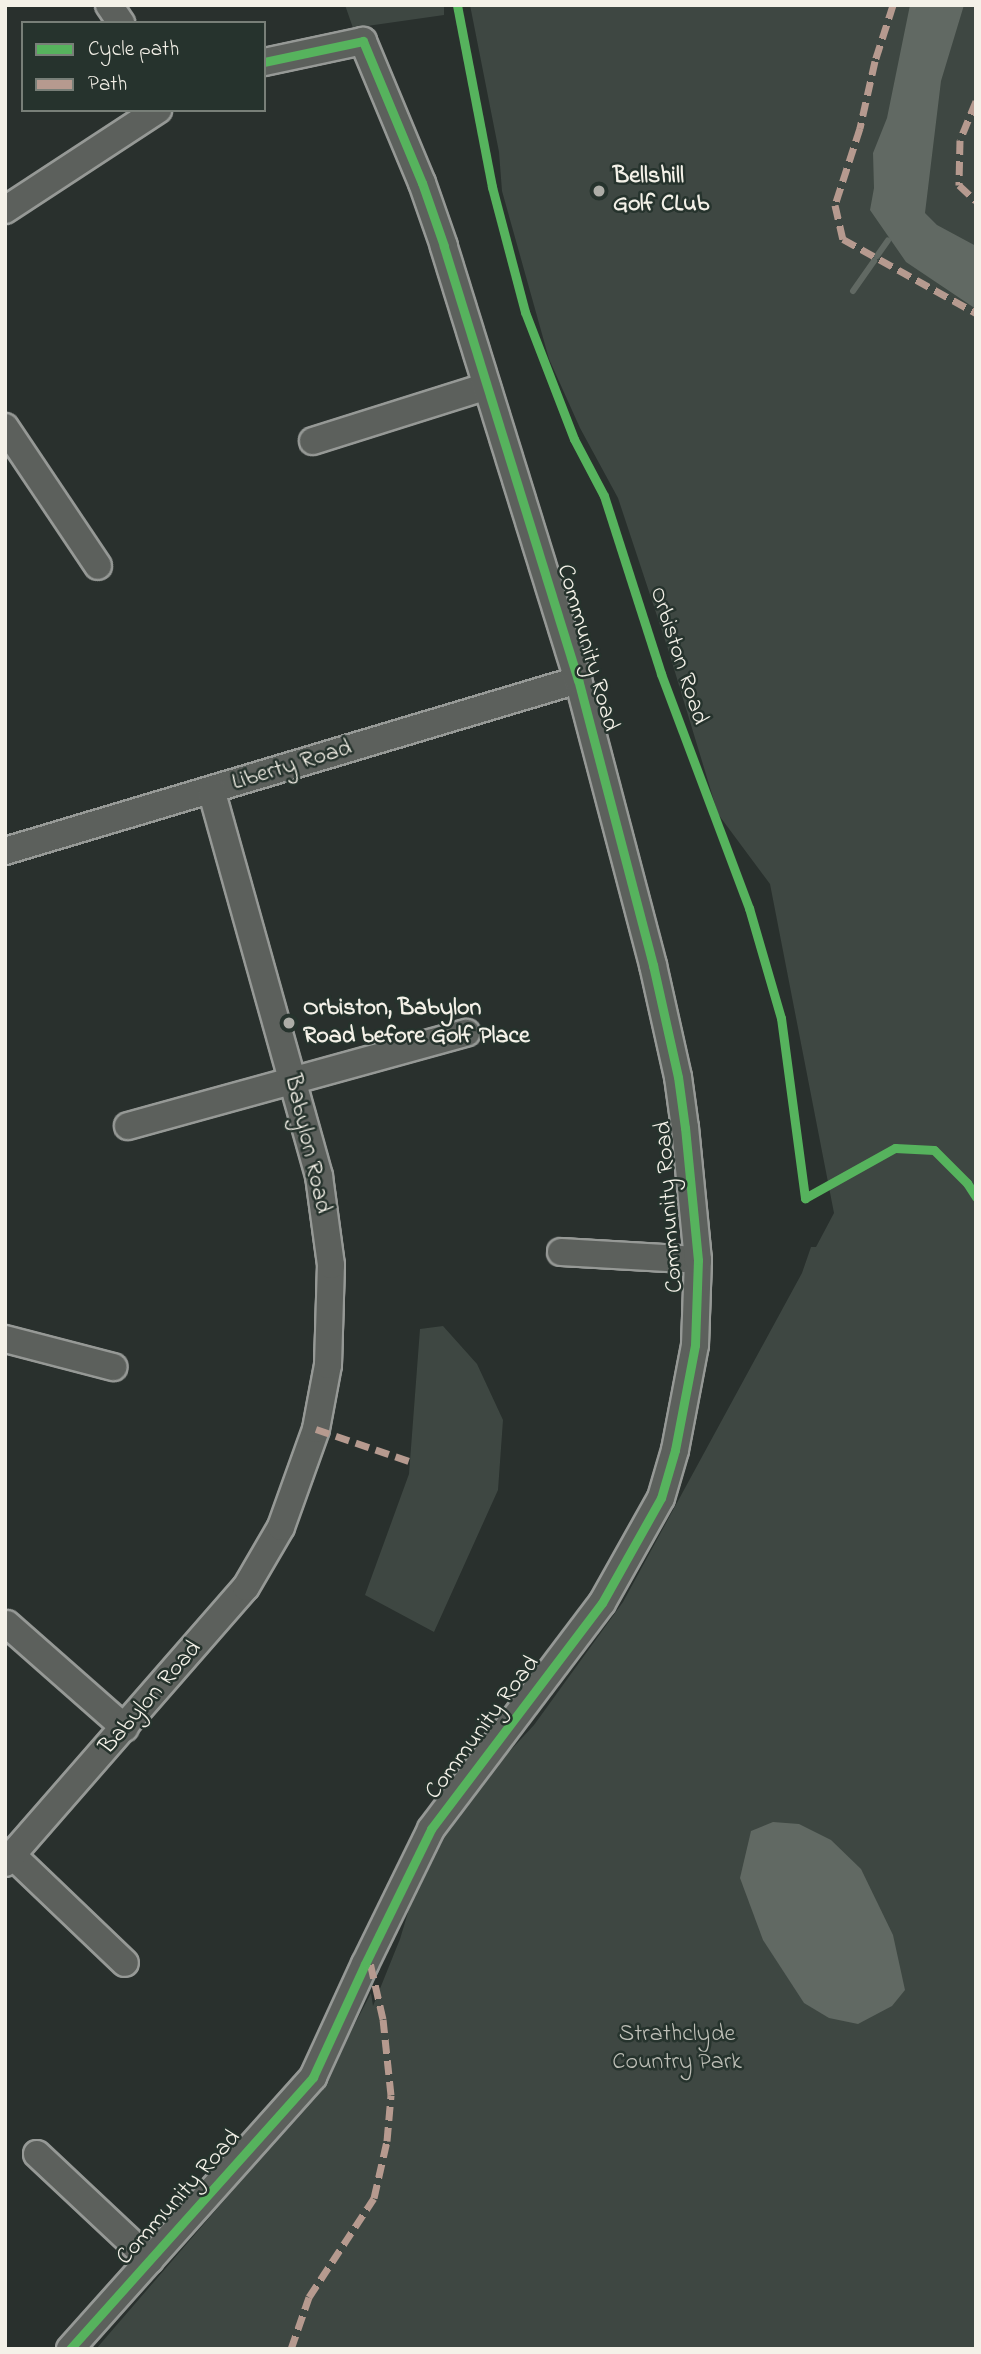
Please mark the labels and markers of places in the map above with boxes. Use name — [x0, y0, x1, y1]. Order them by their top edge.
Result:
place label: Bellshill Golf CLub — [613, 163, 709, 219]
marker: Bellshill Golf CLub — [591, 183, 607, 199]
place label: Orbiston, Babylon Road before Golf Place — [303, 995, 530, 1051]
marker: Orbiston, Babylon Road before Golf Place — [281, 1015, 297, 1031]

